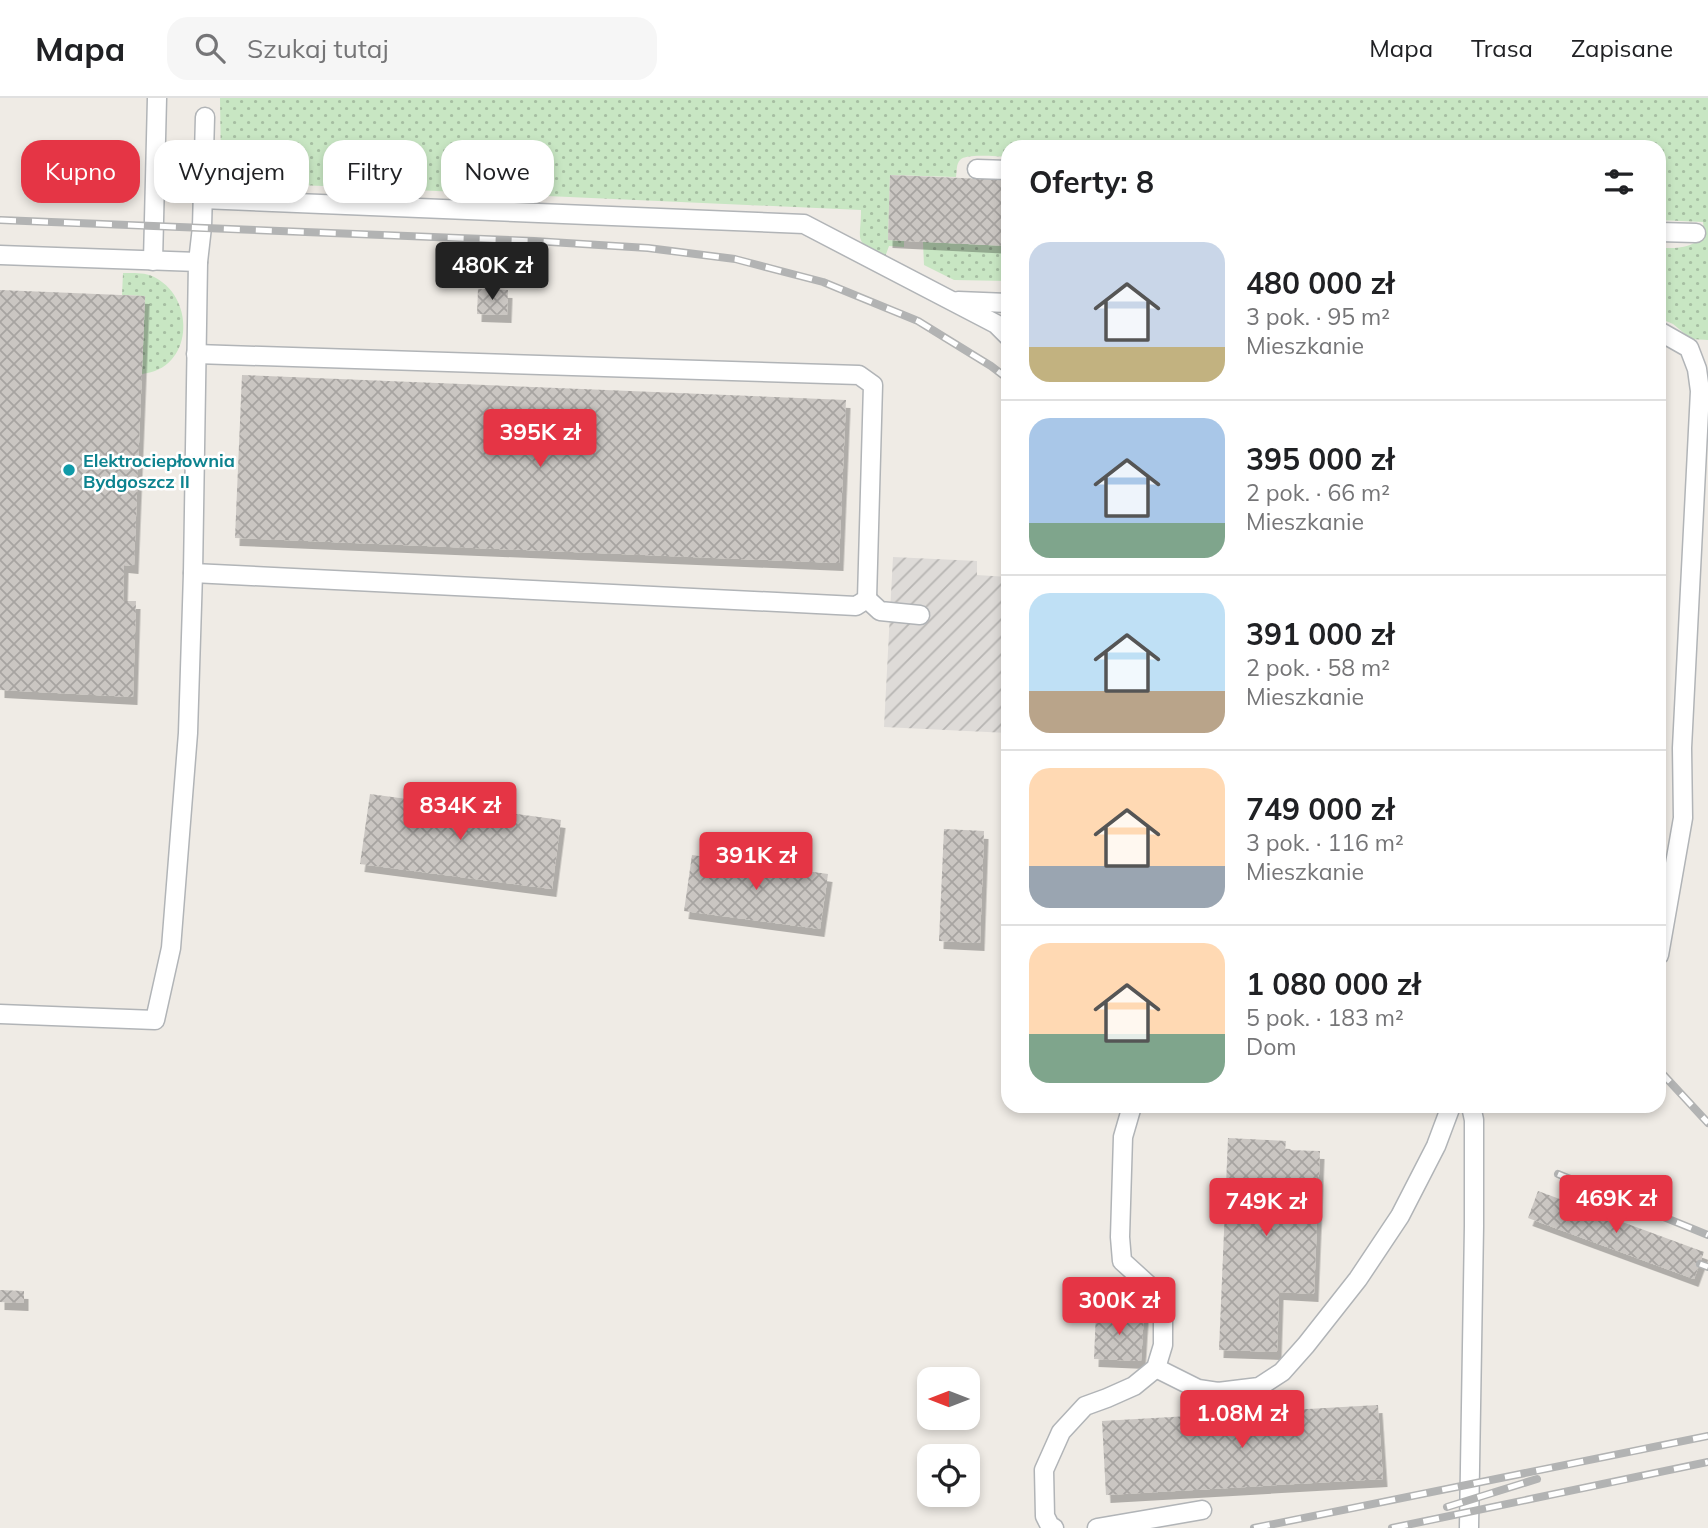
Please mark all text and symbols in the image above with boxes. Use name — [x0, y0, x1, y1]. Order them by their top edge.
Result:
search box — [167, 17, 657, 80]
text: Mapa — [35, 28, 125, 69]
icon: search — [191, 29, 229, 67]
text: Szukaj tutaj — [247, 32, 389, 65]
text: Mapa — [1369, 33, 1433, 63]
text: Trasa — [1471, 33, 1533, 63]
text: Zapisane — [1571, 33, 1673, 63]
chip: Kupno — [21, 140, 140, 203]
chip: Wynajem — [154, 140, 309, 203]
chip: Filtry — [323, 140, 427, 203]
chip: Nowe — [441, 140, 554, 203]
text: Oferty: 8 — [1029, 163, 1154, 201]
icon: filters — [1600, 163, 1638, 201]
pin: 480K zł — [427, 242, 557, 302]
text: 480K zł — [451, 250, 533, 279]
text: 480 000 zł — [1246, 264, 1394, 302]
icon: home — [1085, 270, 1169, 354]
text: 3 pok. · 95 m² — [1246, 302, 1390, 331]
text: Mieszkanie — [1246, 331, 1364, 360]
pin: 395K zł — [475, 410, 605, 469]
text: 395K zł — [499, 417, 581, 446]
text: 395 000 zł — [1246, 440, 1394, 478]
icon: home — [1085, 446, 1169, 530]
place label: Elektrociepłownia Bydgoszcz II — [83, 449, 235, 493]
marker: Elektrociepłownia Bydgoszcz II — [61, 462, 77, 478]
text: 2 pok. · 66 m² — [1246, 478, 1390, 507]
text: Mieszkanie — [1246, 507, 1364, 536]
text: 391 000 zł — [1246, 615, 1394, 653]
icon: home — [1085, 621, 1169, 705]
text: 2 pok. · 58 m² — [1246, 653, 1390, 682]
text: Mieszkanie — [1246, 682, 1364, 711]
pin: 834K zł — [395, 782, 525, 842]
text: 834K zł — [419, 790, 501, 819]
text: 749 000 zł — [1246, 790, 1394, 828]
icon: home — [1085, 796, 1169, 880]
text: 3 pok. · 116 m² — [1246, 828, 1404, 857]
pin: 391K zł — [691, 832, 821, 892]
text: 391K zł — [715, 840, 797, 869]
text: Mieszkanie — [1246, 857, 1364, 886]
text: 1 080 000 zł — [1246, 965, 1420, 1003]
icon: home — [1085, 971, 1169, 1055]
text: 5 pok. · 183 m² — [1246, 1003, 1404, 1032]
text: Dom — [1246, 1032, 1297, 1061]
pin: 469K zł — [1551, 1176, 1681, 1235]
pin: 749K zł — [1201, 1178, 1331, 1238]
text: 469K zł — [1575, 1183, 1657, 1212]
text: 749K zł — [1225, 1186, 1307, 1215]
pin: 300K zł — [1054, 1278, 1184, 1337]
text: 300K zł — [1078, 1285, 1160, 1314]
north arrow — [917, 1367, 980, 1430]
map controls — [917, 1367, 980, 1507]
pin: 1.08M zł — [1170, 1390, 1314, 1450]
text: 1.08M zł — [1196, 1398, 1288, 1427]
button: locate — [917, 1444, 980, 1507]

